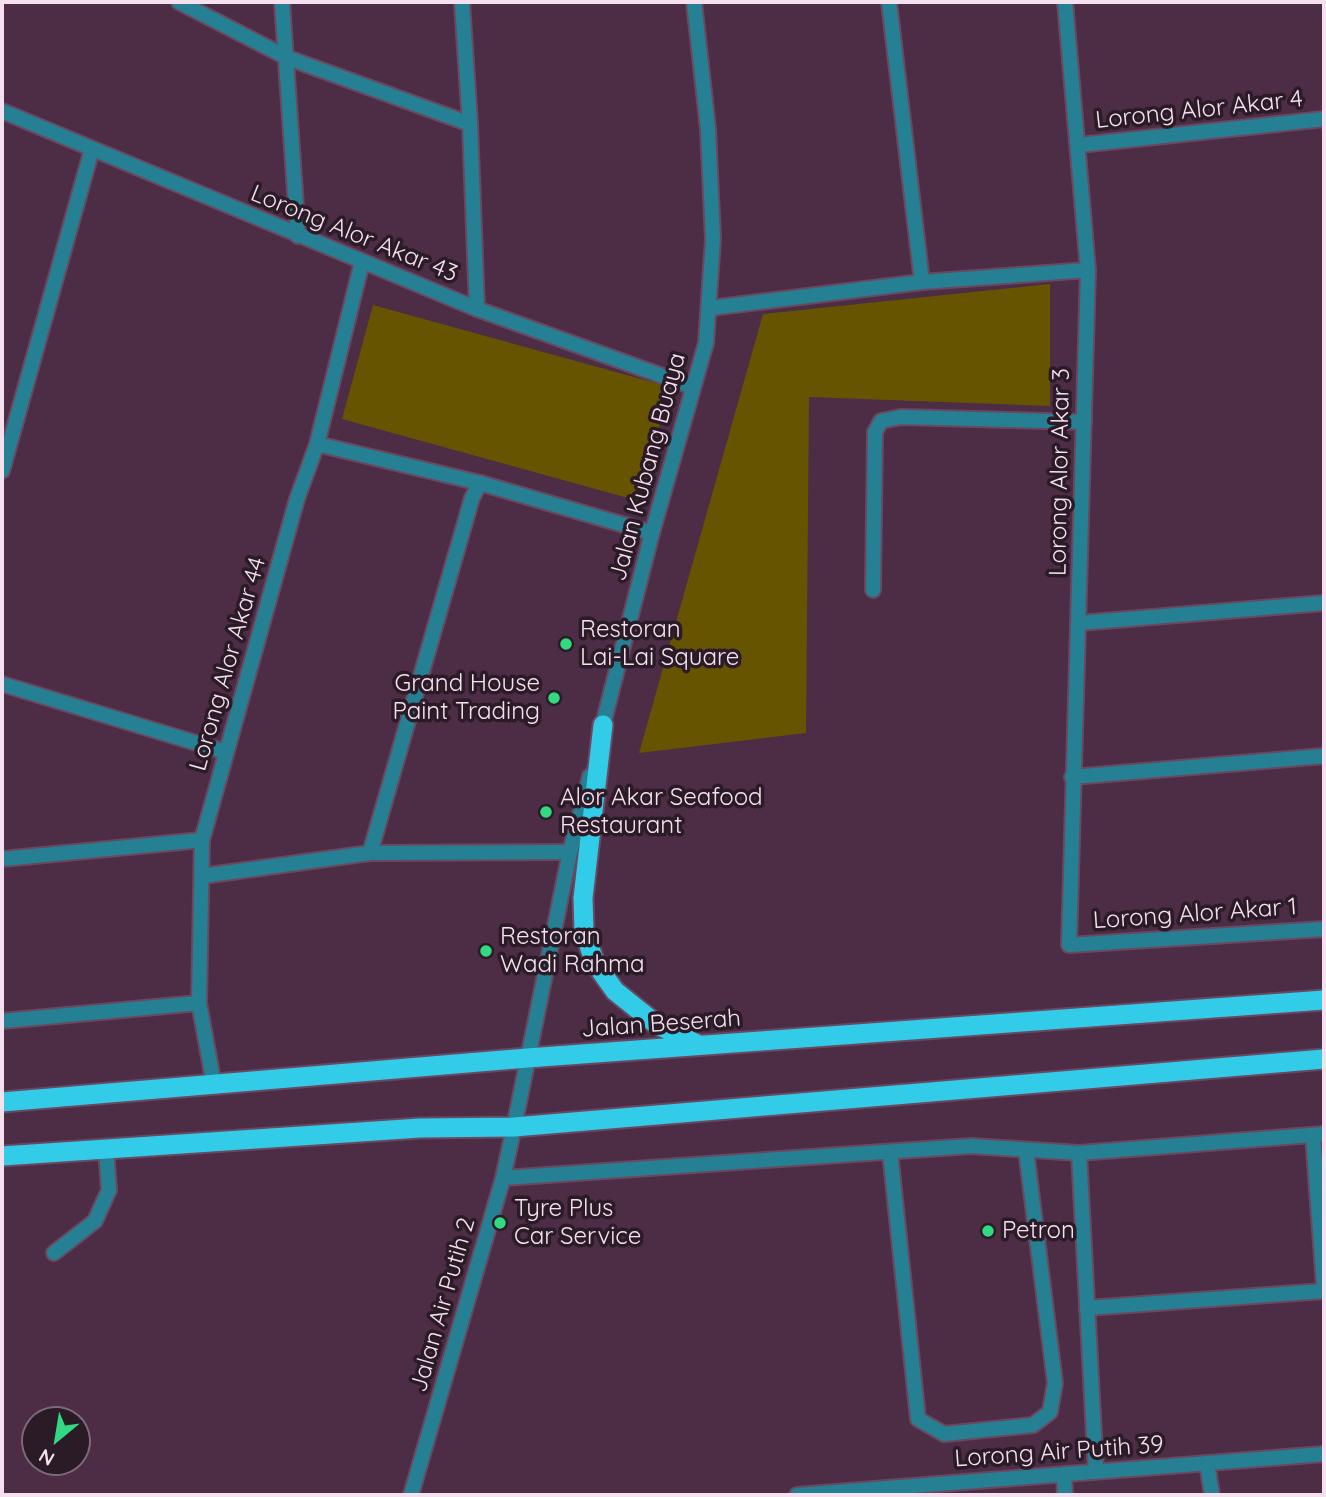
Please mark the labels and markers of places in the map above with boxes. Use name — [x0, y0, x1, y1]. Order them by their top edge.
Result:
place label: Restoran Lai-Lai Square — [580, 616, 739, 672]
marker: Restoran Lai-Lai Square — [558, 636, 574, 652]
place label: Grand House Paint Trading — [392, 670, 540, 726]
marker: Grand House Paint Trading — [546, 690, 562, 706]
place label: Alor Akar Seafood Restaurant — [560, 784, 763, 840]
marker: Alor Akar Seafood Restaurant — [538, 804, 554, 820]
place label: Restoran Wadi Rahma — [500, 923, 645, 979]
marker: Restoran Wadi Rahma — [478, 943, 494, 959]
place label: Tyre Plus Car Service — [514, 1195, 641, 1251]
marker: Tyre Plus Car Service — [492, 1215, 508, 1231]
place label: Petron — [1002, 1217, 1075, 1245]
marker: Petron — [980, 1223, 996, 1239]

